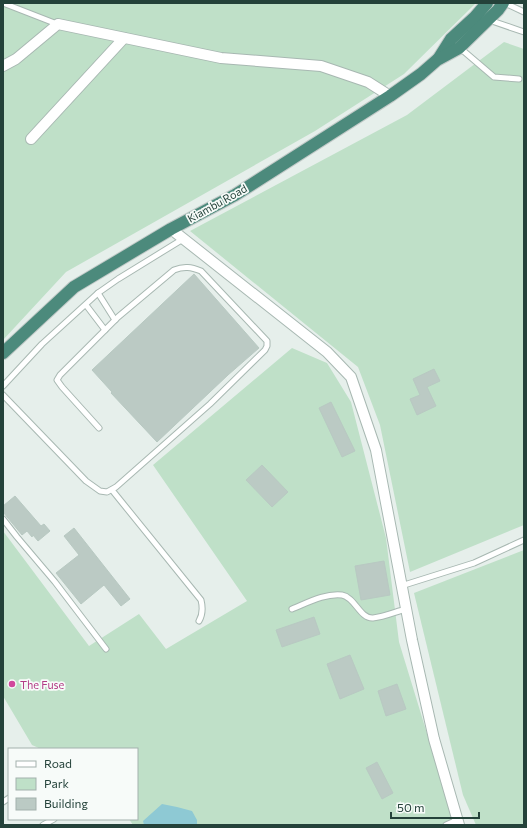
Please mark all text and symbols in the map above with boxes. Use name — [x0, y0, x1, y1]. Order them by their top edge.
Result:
street label: Kiambu Road — [185, 181, 249, 225]
place label: The Fuse — [20, 678, 65, 691]
marker: The Fuse — [7, 679, 17, 689]
legend — [8, 748, 138, 820]
text: Road — [44, 756, 72, 770]
text: Park — [44, 776, 70, 790]
scale bar — [391, 794, 479, 820]
text: Building — [44, 796, 88, 810]
text: 50 m — [397, 800, 425, 814]

